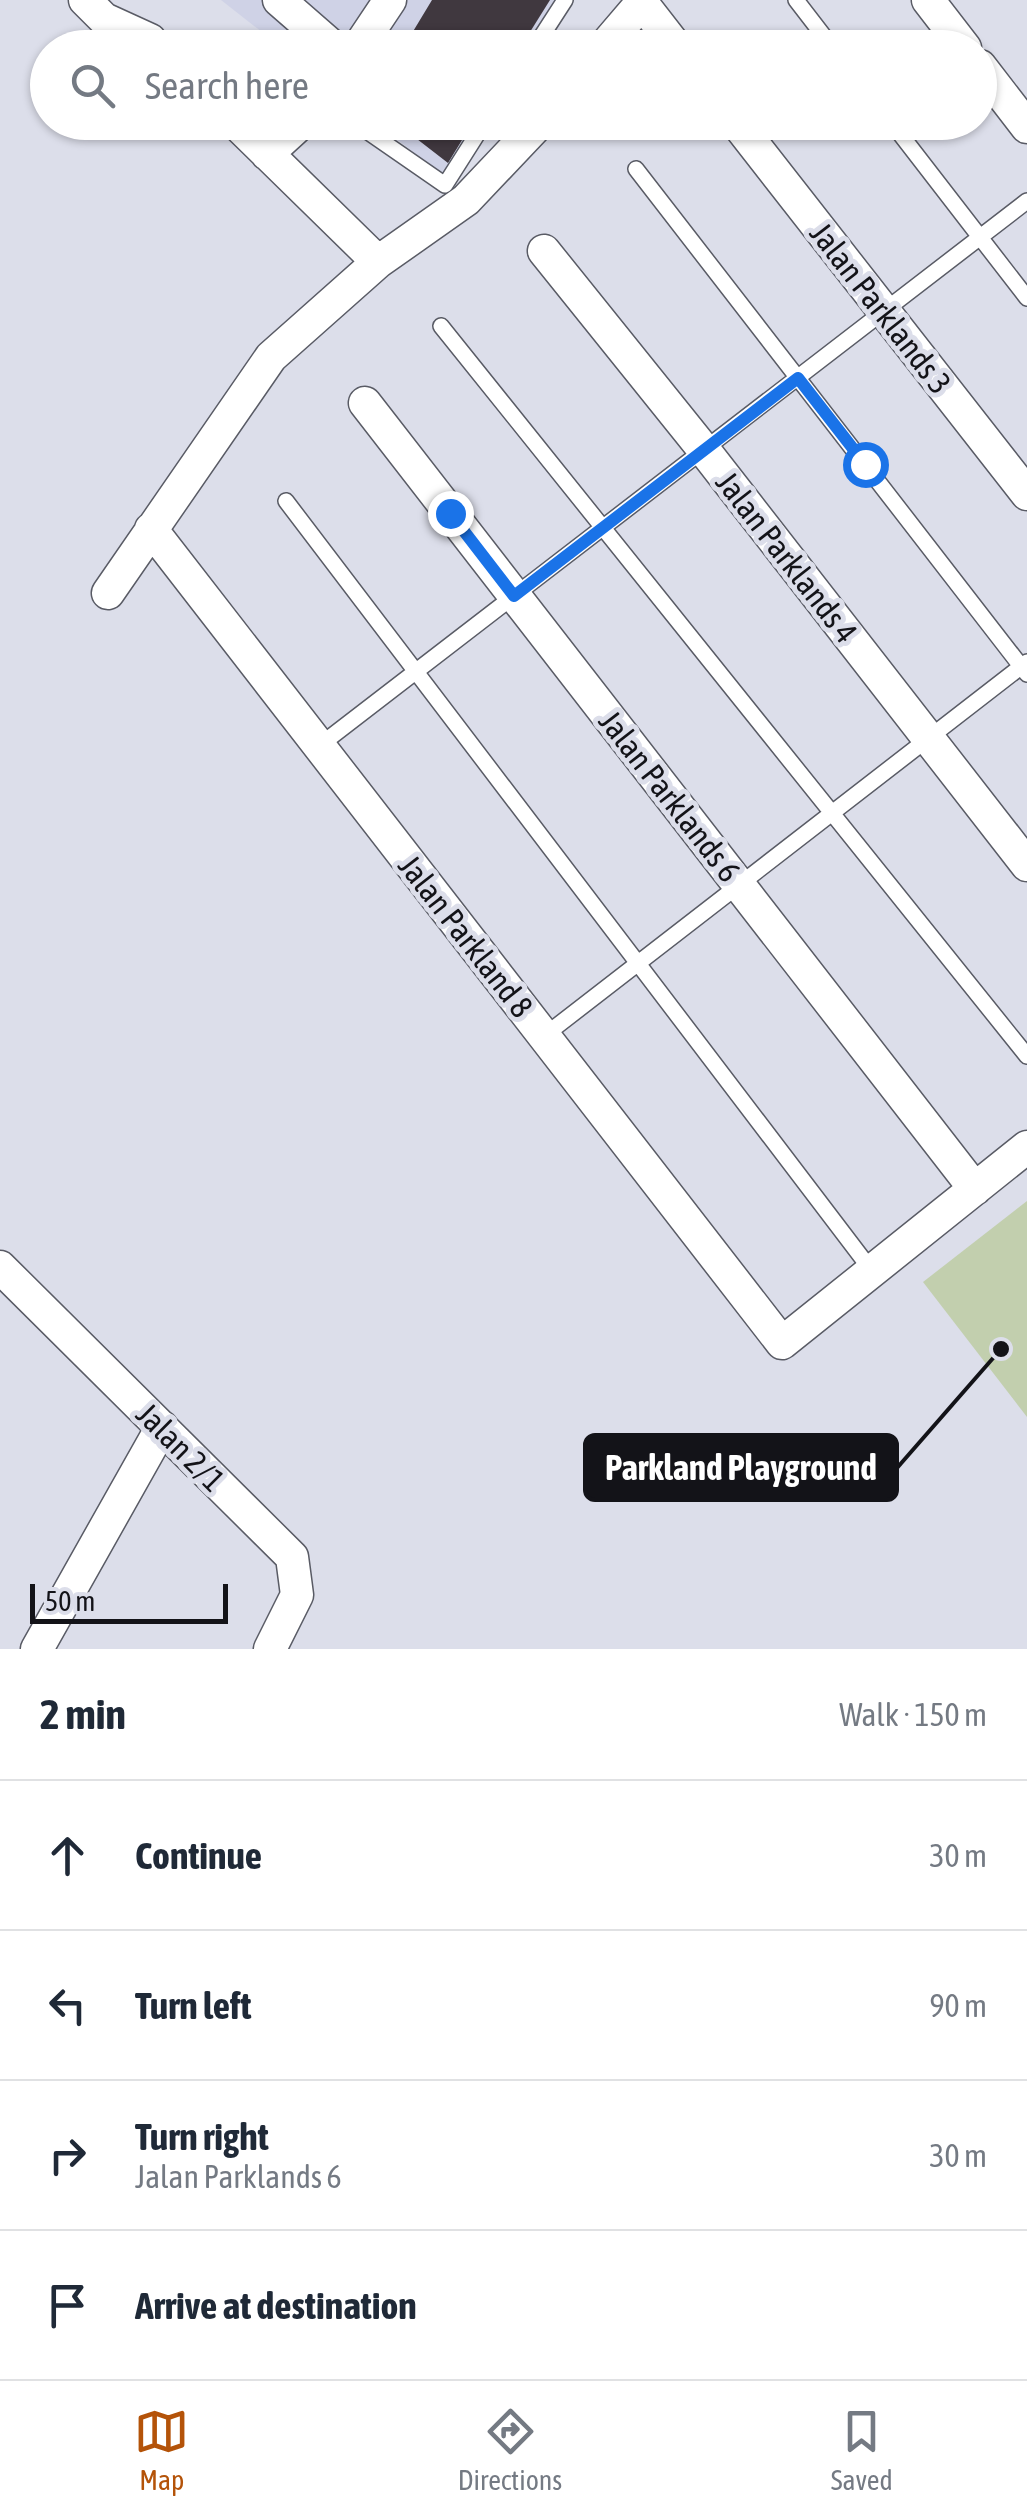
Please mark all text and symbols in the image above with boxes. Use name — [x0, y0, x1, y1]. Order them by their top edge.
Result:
search box — [30, 30, 997, 140]
icon: search — [65, 58, 120, 113]
text: Search here — [145, 64, 309, 107]
street label: Jalan Parklands 3 — [803, 215, 959, 401]
route start — [843, 442, 889, 488]
street label: Jalan Parklands 4 — [709, 464, 865, 650]
route end — [428, 491, 474, 537]
street label: Jalan Parklands 6 — [592, 703, 748, 889]
street label: Jalan Parkland 8 — [391, 848, 541, 1024]
street label: Jalan 2/1 — [129, 1395, 233, 1499]
callout: Parkland Playground — [585, 1435, 897, 1500]
text: Parkland Playground — [605, 1447, 877, 1487]
scale bar — [30, 1579, 228, 1624]
text: 50 m — [45, 1585, 95, 1617]
text: 2 min — [40, 1690, 126, 1738]
text: Walk · 150 m — [839, 1696, 987, 1733]
icon: ahead — [40, 1828, 95, 1883]
text: Continue — [135, 1834, 262, 1877]
text: 30 m — [929, 1837, 987, 1874]
icon: left — [40, 1978, 95, 2033]
text: Turn left — [135, 1984, 251, 2027]
text: 90 m — [929, 1987, 987, 2024]
text: Turn right — [135, 2115, 269, 2158]
icon: right — [40, 2128, 95, 2183]
text: 30 m — [929, 2137, 987, 2174]
text: Jalan Parklands 6 — [135, 2158, 342, 2195]
icon: arrive — [40, 2278, 95, 2333]
text: Arrive at destination — [135, 2284, 417, 2327]
tab: Map — [134, 2404, 189, 2496]
tab: Directions — [458, 2404, 562, 2496]
tab: Saved — [831, 2404, 893, 2496]

